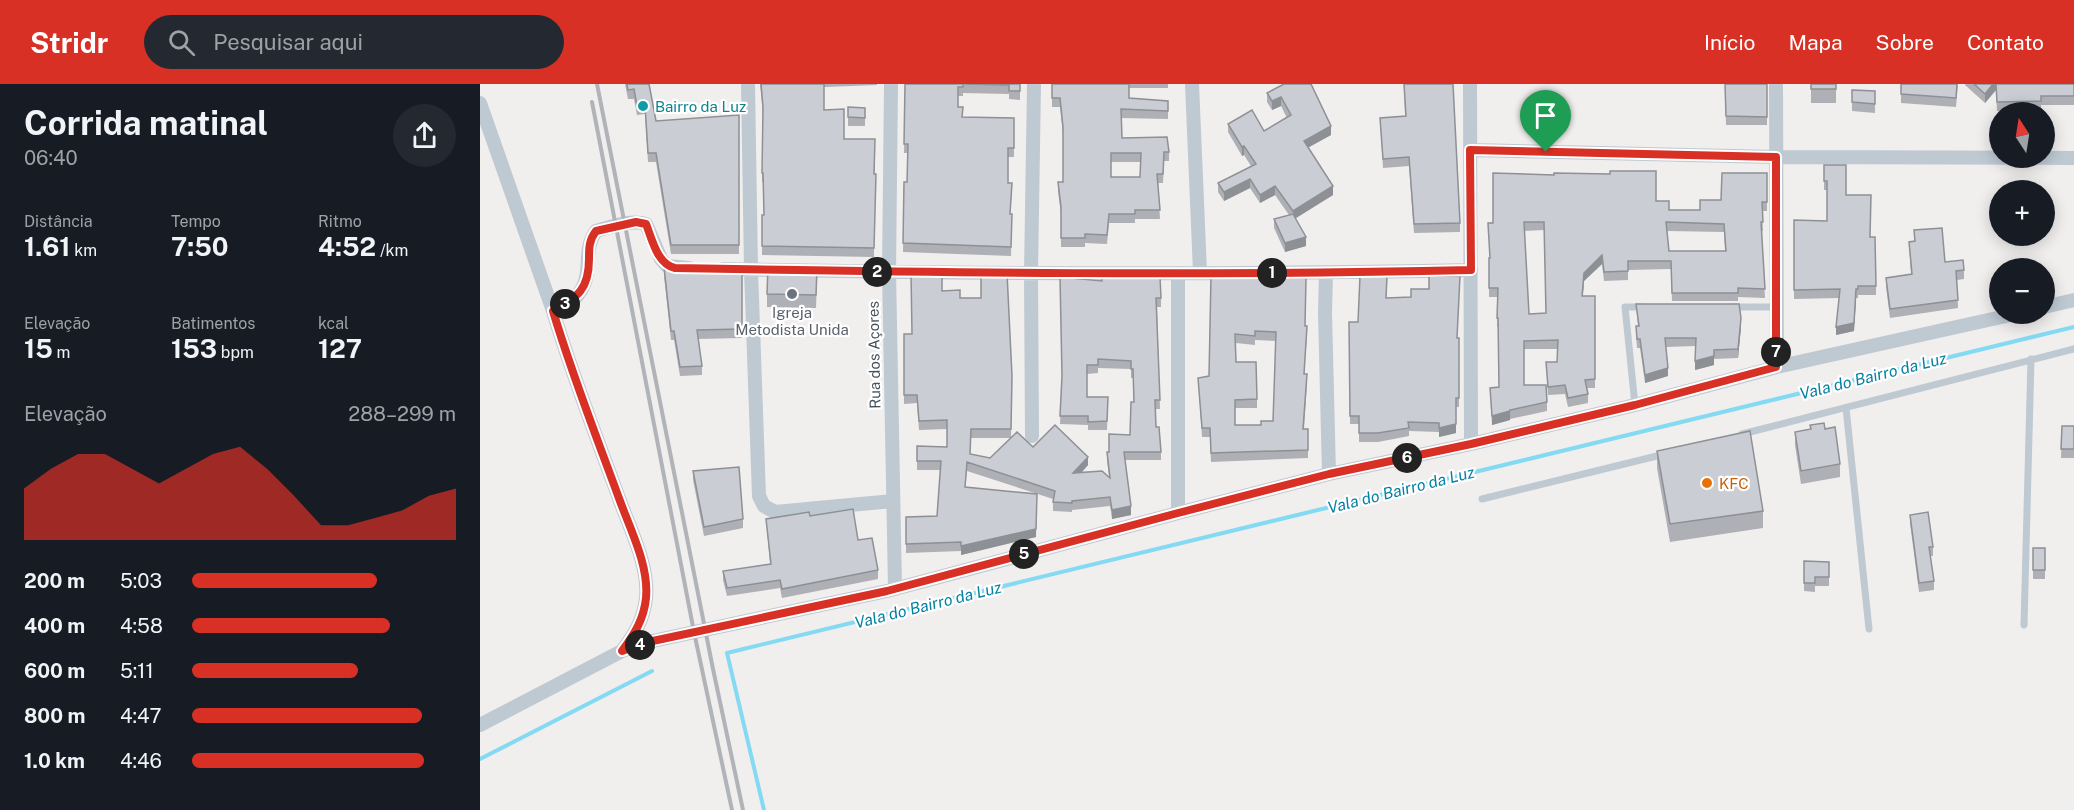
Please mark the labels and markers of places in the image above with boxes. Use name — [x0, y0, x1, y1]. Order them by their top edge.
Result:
pin — [1520, 90, 1571, 152]
place label: Bairro da Luz — [655, 98, 746, 115]
marker: Bairro da Luz — [636, 99, 650, 113]
pin: 2 — [862, 257, 892, 287]
pin: 1 — [1257, 258, 1287, 288]
marker: Igreja Metodista Unida — [785, 287, 799, 301]
pin: 3 — [550, 289, 580, 319]
place label: Igreja Metodista Unida — [735, 304, 849, 338]
pin: 7 — [1761, 337, 1791, 367]
pin: 6 — [1392, 443, 1422, 473]
place label: KFC — [1719, 475, 1748, 492]
marker: KFC — [1700, 476, 1714, 490]
pin: 5 — [1009, 539, 1039, 569]
pin: 4 — [625, 630, 655, 660]

